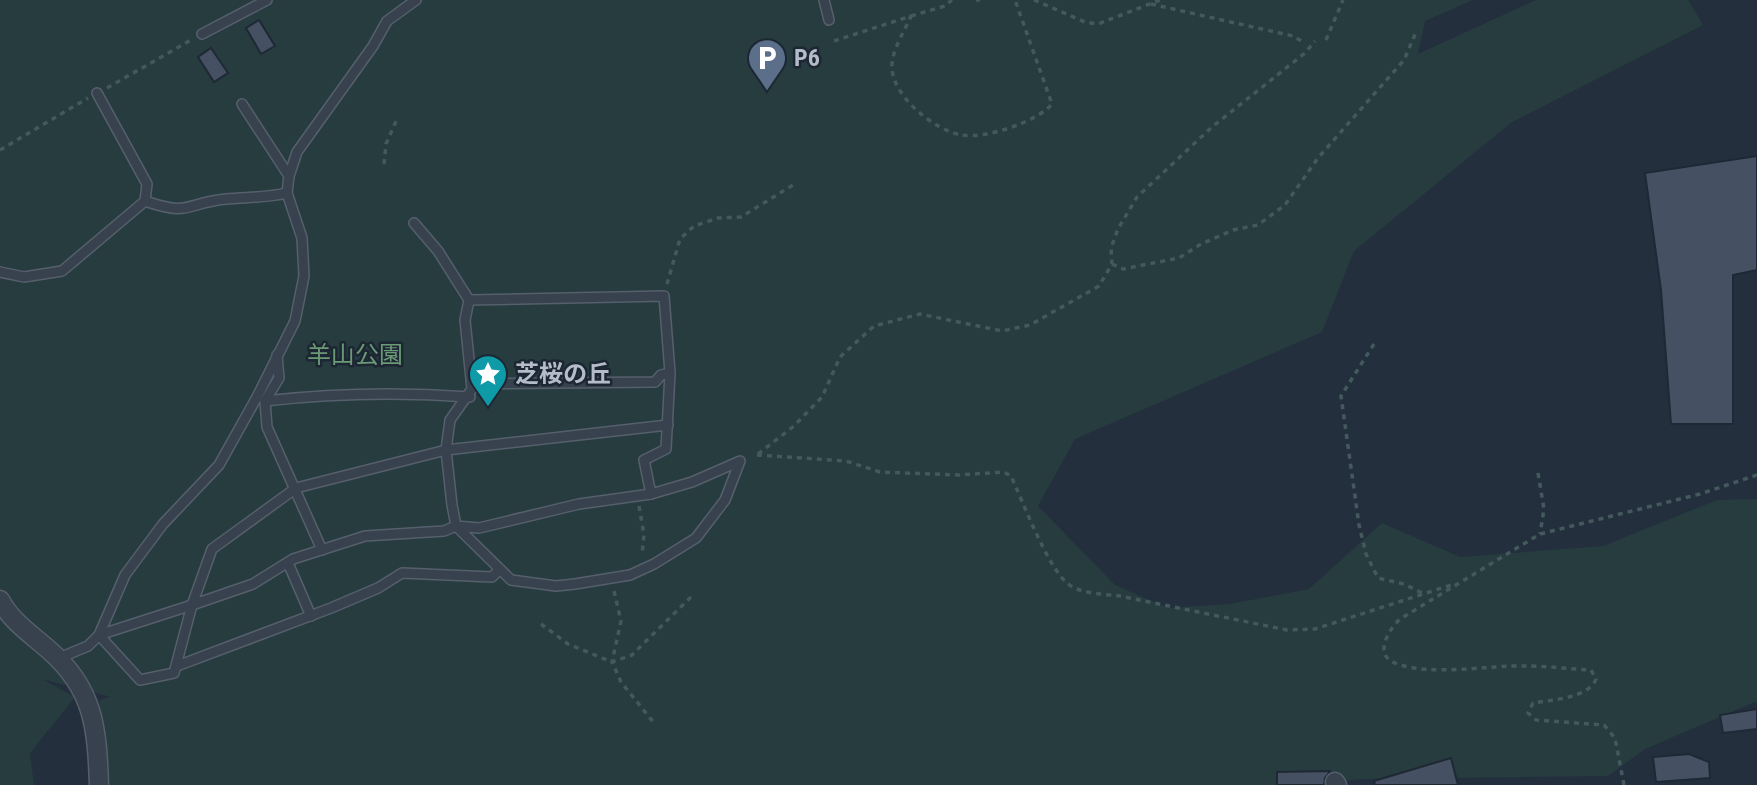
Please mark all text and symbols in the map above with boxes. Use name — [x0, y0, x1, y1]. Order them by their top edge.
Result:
parking icon: P6 — [746, 37, 788, 92]
place label: P6 — [794, 44, 820, 72]
park label: 羊山公園 — [307, 341, 403, 369]
place icon: 芝桜の丘 — [467, 353, 509, 408]
place label: 芝桜の丘 — [515, 360, 611, 388]

